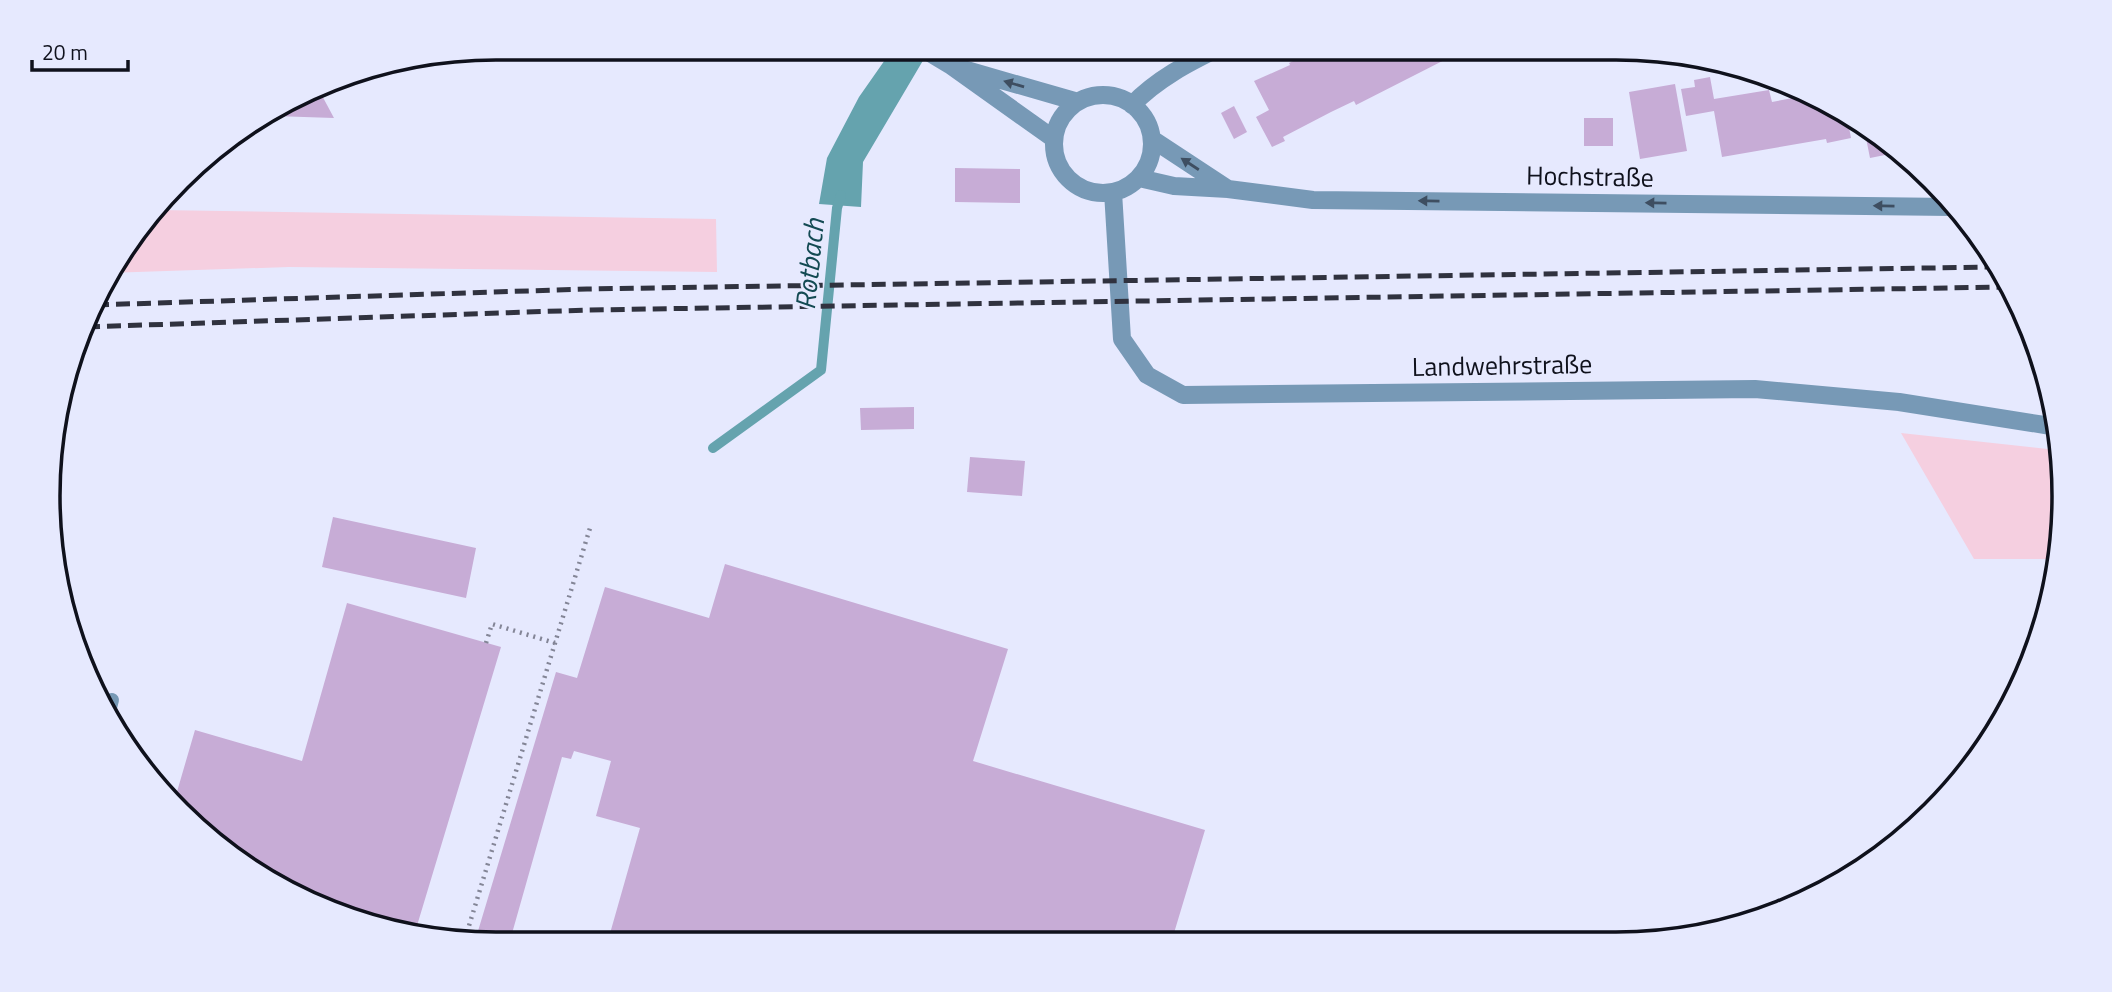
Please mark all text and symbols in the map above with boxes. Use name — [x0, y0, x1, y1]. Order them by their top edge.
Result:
scale bar — [32, 28, 128, 72]
text: 20 m — [42, 36, 88, 68]
one-way arrow — [1003, 78, 1024, 88]
street label: Hochstraße — [1526, 155, 1654, 197]
one-way arrow — [1180, 157, 1199, 170]
one-way arrow — [1417, 195, 1439, 207]
one-way arrow — [1645, 197, 1667, 209]
one-way arrow — [1872, 200, 1894, 212]
water label: Rotbach — [783, 215, 835, 312]
street label: Landwehrstraße — [1412, 344, 1592, 386]

